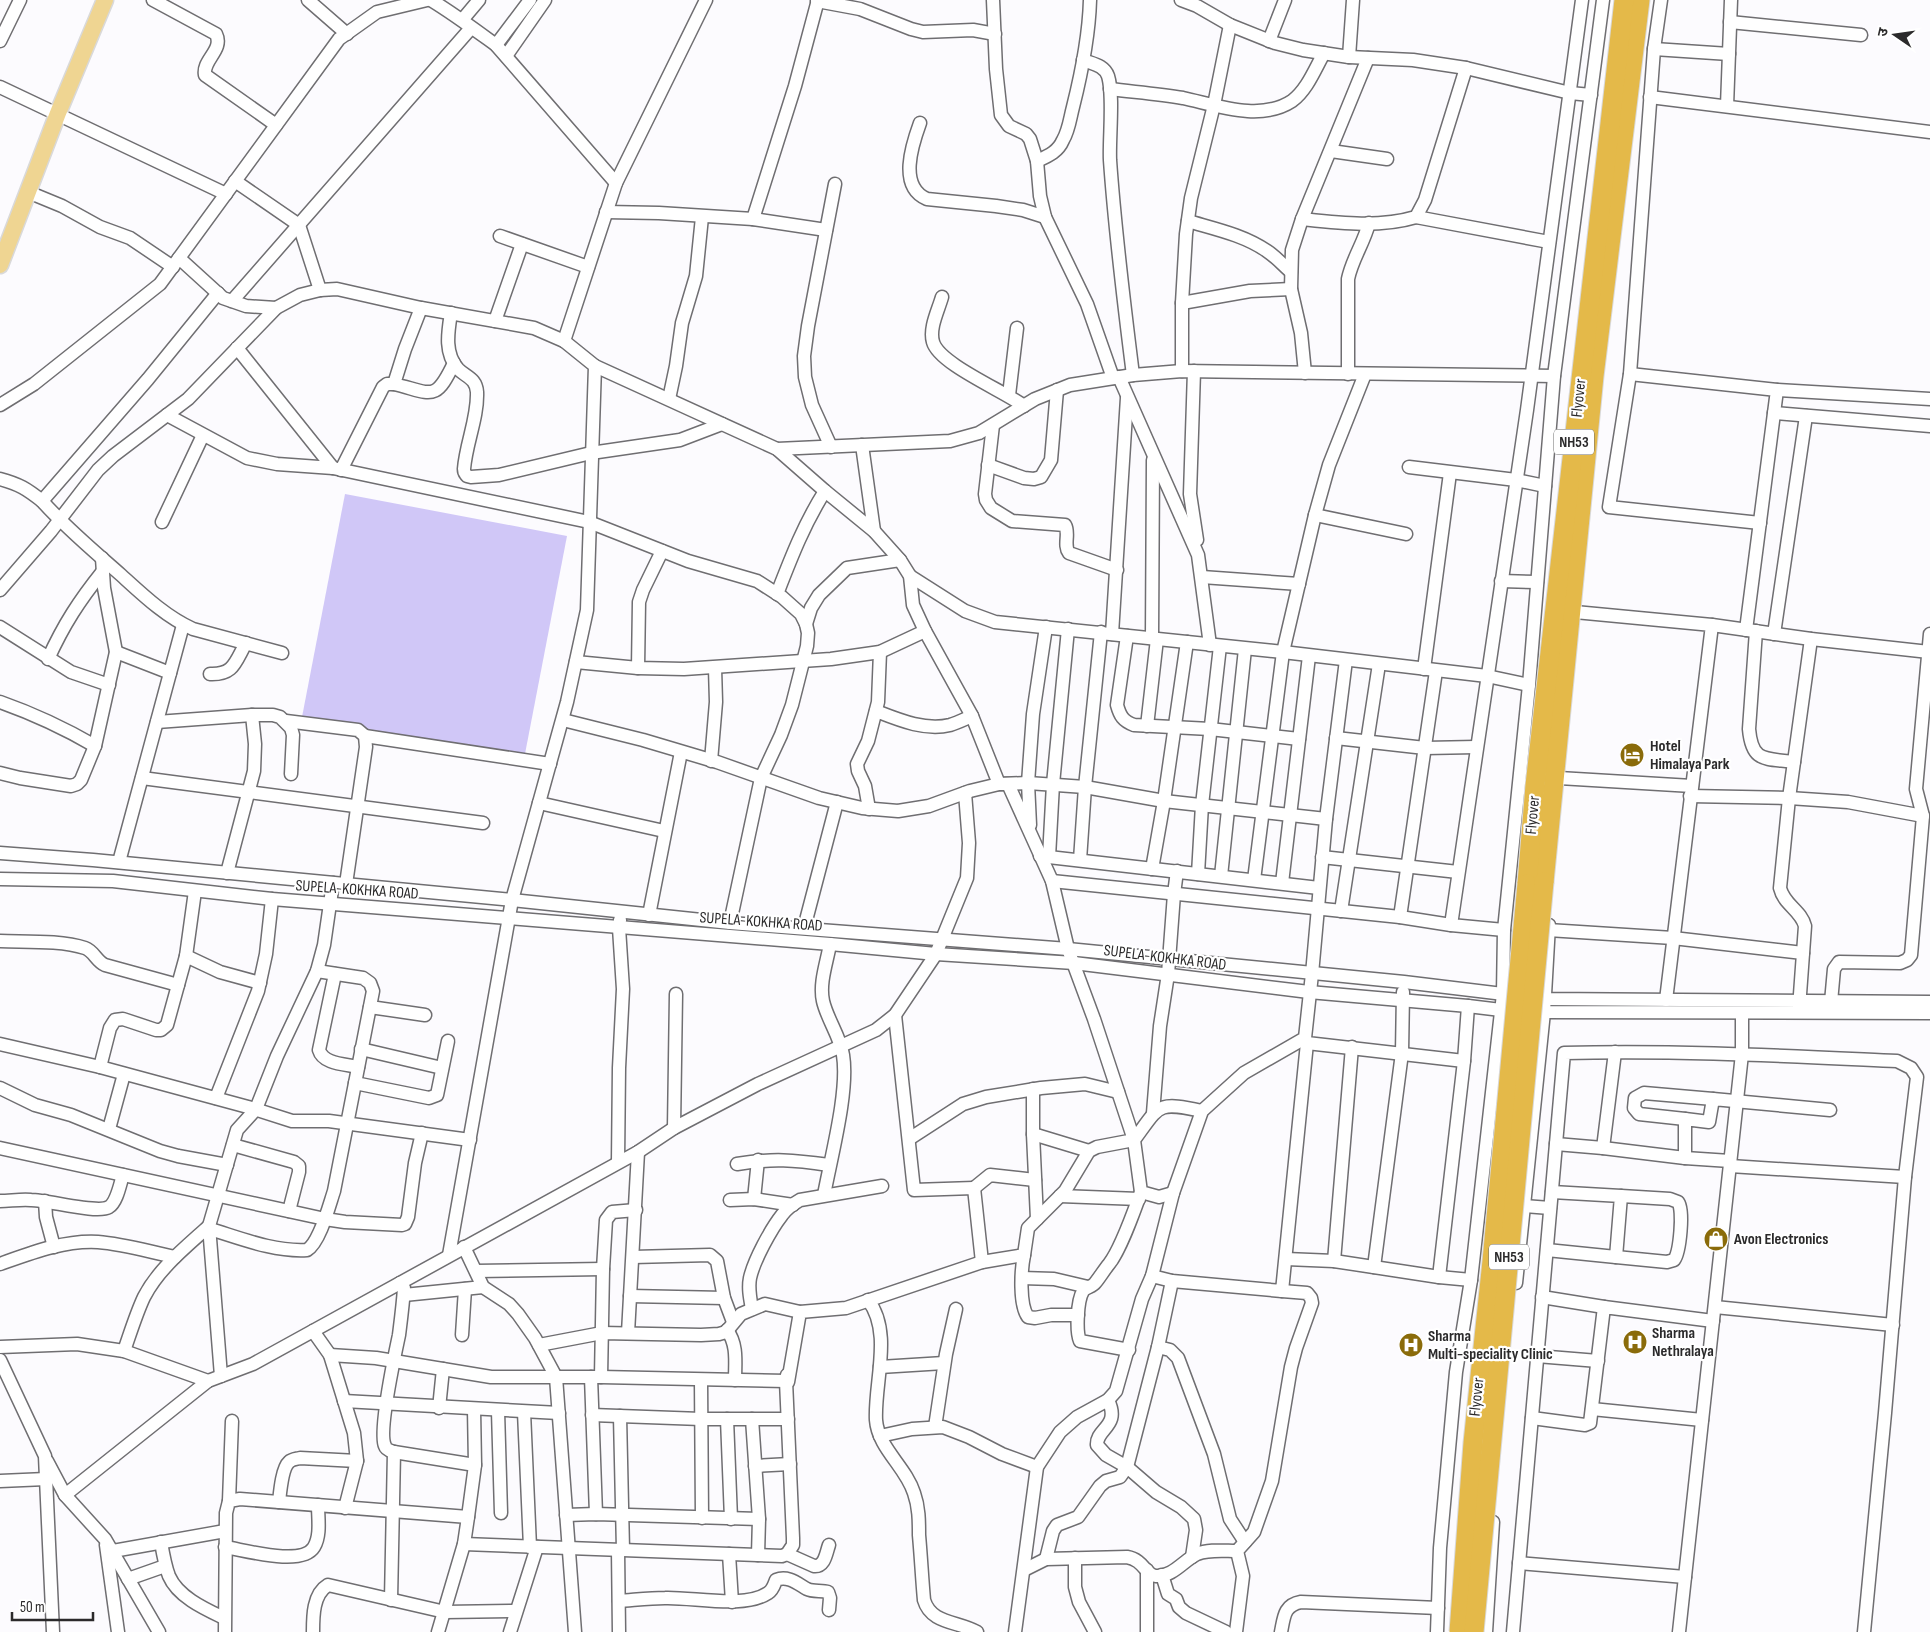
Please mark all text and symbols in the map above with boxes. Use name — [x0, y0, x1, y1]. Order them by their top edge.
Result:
north arrow — [1870, 10, 1920, 60]
text: उ — [1874, 26, 1892, 38]
street label: Flyover — [1568, 377, 1591, 418]
road number: NH53 — [1554, 430, 1594, 454]
place label: Hotel Himalaya Park — [1650, 737, 1730, 774]
hotel icon: Hotel Himalaya Park — [1619, 742, 1645, 768]
street label: Flyover — [1522, 794, 1544, 835]
street label: SUPELA-KOKHKA ROAD — [295, 876, 419, 904]
street label: SUPELA-KOKHKA ROAD — [699, 908, 823, 936]
street label: SUPELA-KOKHKA ROAD — [1103, 941, 1227, 975]
shop icon: Avon Electronics — [1703, 1226, 1729, 1252]
place label: Avon Electronics — [1733, 1230, 1828, 1249]
road number: NH53 — [1489, 1244, 1529, 1270]
place label: Sharma Nethralaya — [1652, 1324, 1714, 1361]
place label: Sharma Multi-speciality Clinic — [1428, 1327, 1553, 1364]
hospital icon: Sharma Nethralaya — [1622, 1329, 1648, 1355]
hospital icon: Sharma Multi-speciality Clinic — [1398, 1332, 1424, 1358]
street label: Flyover — [1466, 1376, 1489, 1417]
scale bar — [12, 1590, 94, 1622]
text: 50 m — [20, 1598, 45, 1617]

